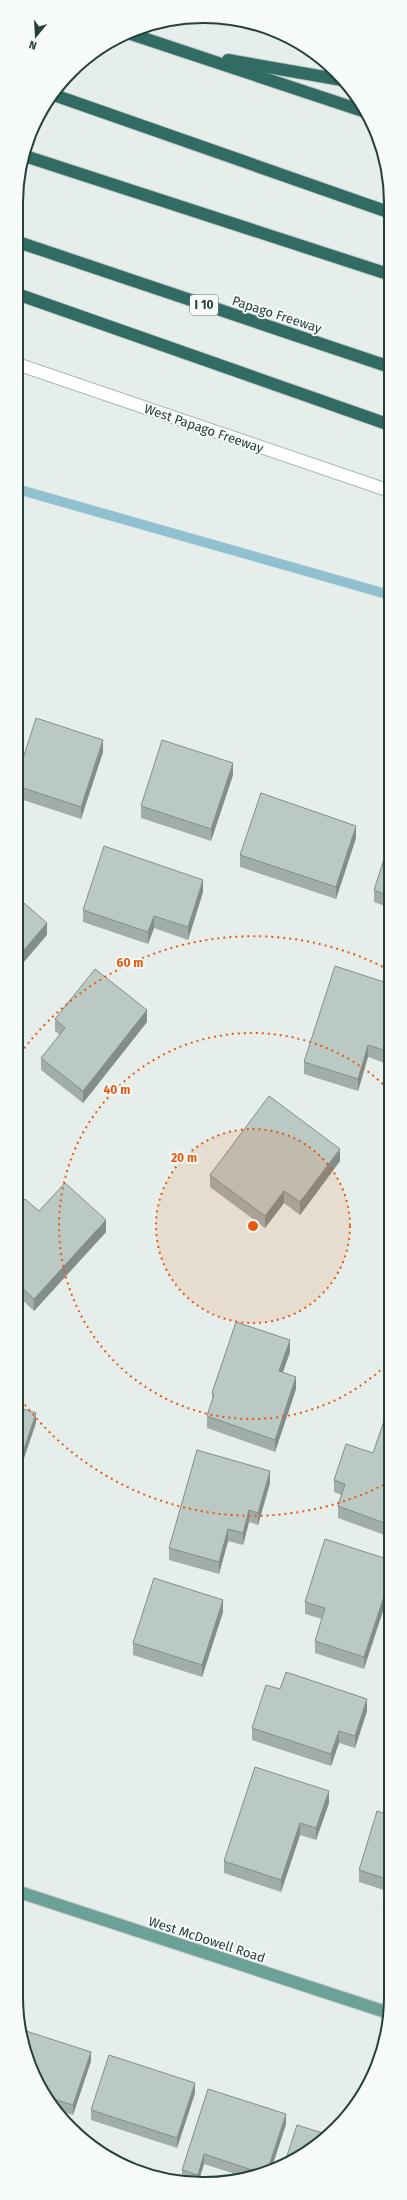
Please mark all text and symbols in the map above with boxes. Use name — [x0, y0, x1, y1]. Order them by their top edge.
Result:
north arrow — [16, 16, 56, 56]
text: N — [28, 38, 39, 52]
street label: Papago Freeway — [230, 293, 324, 336]
road number: I 10 — [190, 295, 218, 315]
street label: West Papago Freeway — [142, 401, 266, 456]
text: 60 m — [117, 956, 143, 970]
text: 40 m — [104, 1083, 130, 1097]
text: 20 m — [171, 1151, 197, 1165]
centre of rings — [246, 1219, 260, 1233]
street label: West McDowell Road — [147, 1914, 267, 1965]

